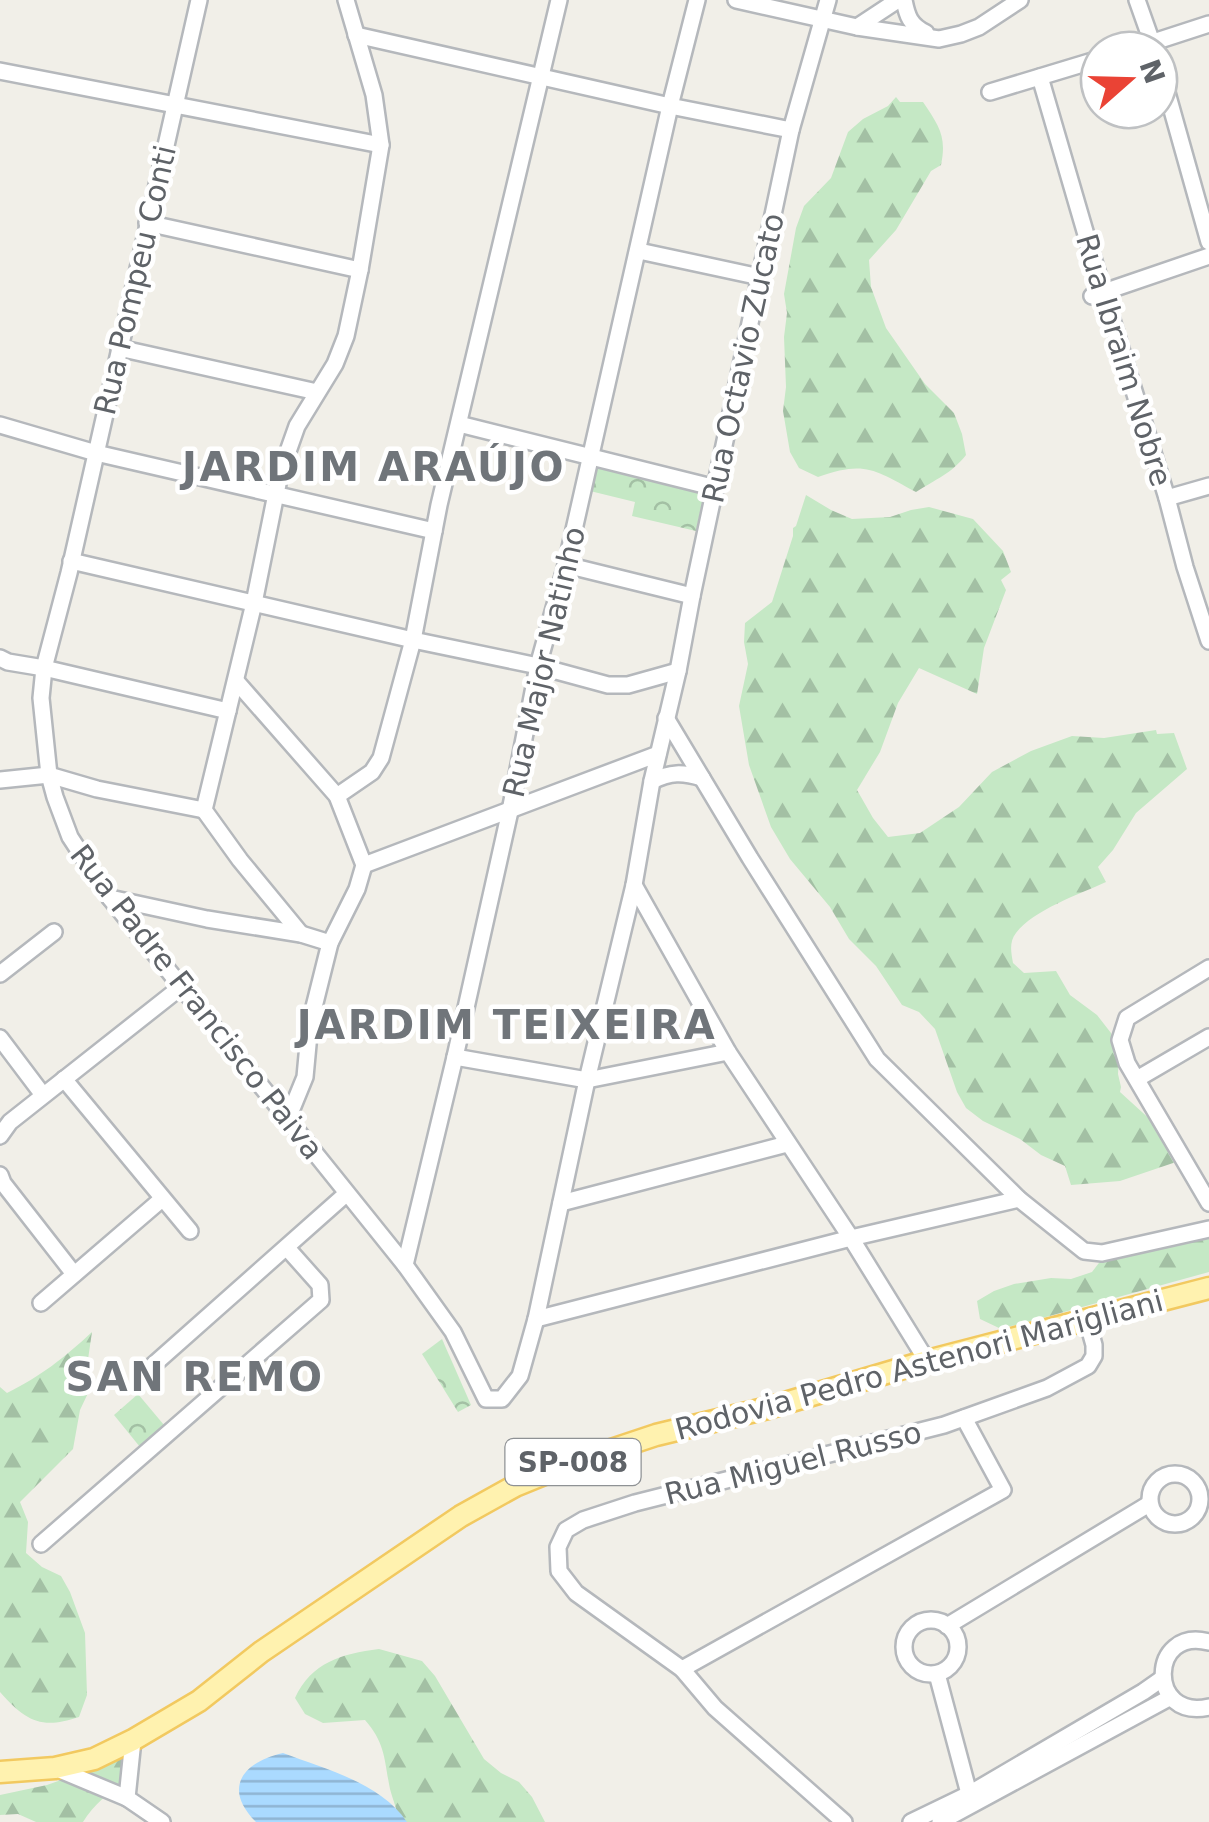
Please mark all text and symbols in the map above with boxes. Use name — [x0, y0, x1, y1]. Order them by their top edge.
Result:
north arrow — [1079, 30, 1179, 130]
text: N — [1133, 55, 1172, 88]
street label: Rua Pompeu Conti — [87, 142, 183, 418]
street label: Rua Octavio Zucato — [695, 210, 791, 506]
street label: Rua Ibraim Nobre — [1069, 230, 1179, 490]
district label: JARDIM ARAÚJO — [179, 443, 566, 490]
street label: Rua Major Natinho — [496, 523, 592, 801]
street label: Rua Padre Francisco Paiva — [63, 838, 331, 1166]
district label: JARDIM TEIXEIRA — [294, 1002, 717, 1048]
street label: Rodovia Pedro Astenori Marigliani — [671, 1283, 1167, 1447]
district label: SAN REMO — [65, 1354, 325, 1400]
street label: Rua Miguel Russo — [661, 1414, 925, 1512]
road number: SP-008 — [506, 1439, 640, 1485]

